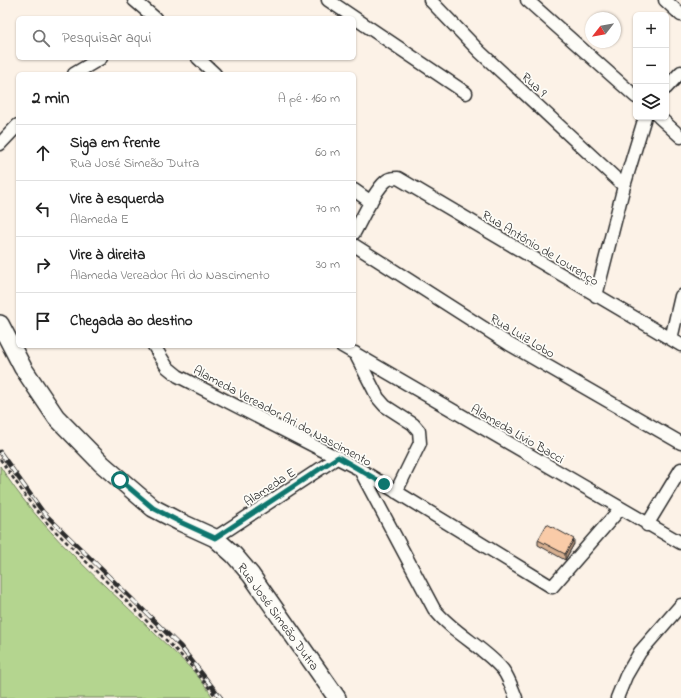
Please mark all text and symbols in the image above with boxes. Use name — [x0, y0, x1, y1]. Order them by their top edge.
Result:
north arrow — [585, 12, 621, 48]
map controls — [633, 12, 669, 120]
button: + — [633, 12, 669, 48]
search box — [16, 16, 356, 60]
icon: search — [30, 27, 52, 49]
text: Pesquisar aqui — [62, 27, 151, 49]
button: − — [633, 48, 669, 84]
street label: Rua 9 — [517, 68, 551, 102]
button: layers — [633, 84, 669, 120]
text: 2 min — [32, 86, 69, 111]
text: A pé · 160 m — [278, 89, 340, 108]
text: Siga em frente — [70, 132, 160, 154]
icon: ahead — [32, 142, 54, 164]
text: 60 m — [315, 143, 340, 162]
text: Rua José Simeão Dutra — [70, 154, 199, 173]
text: Vire à esquerda — [70, 188, 164, 210]
icon: left — [32, 198, 54, 220]
text: 70 m — [316, 199, 340, 218]
street label: Rua Antônio de Lourenço — [478, 206, 602, 291]
text: Alameda E — [70, 210, 129, 229]
text: Vire à direita — [70, 244, 145, 266]
icon: right — [32, 254, 54, 276]
text: 30 m — [316, 255, 340, 274]
text: Alameda Vereador Ari do Nascimento — [70, 266, 270, 285]
street label: Rua Luiz Lobo — [486, 309, 559, 363]
icon: arrive — [32, 310, 54, 332]
text: Chegada ao destino — [70, 310, 193, 332]
street label: Alameda Vereador Ari do Nascimento — [190, 361, 375, 472]
street label: Alameda Lívio Bacci — [467, 400, 567, 469]
street label: Alameda E — [240, 463, 300, 511]
route start — [111, 471, 129, 489]
route end — [375, 475, 393, 493]
street label: Rua José Simeão Dutra — [232, 559, 323, 675]

